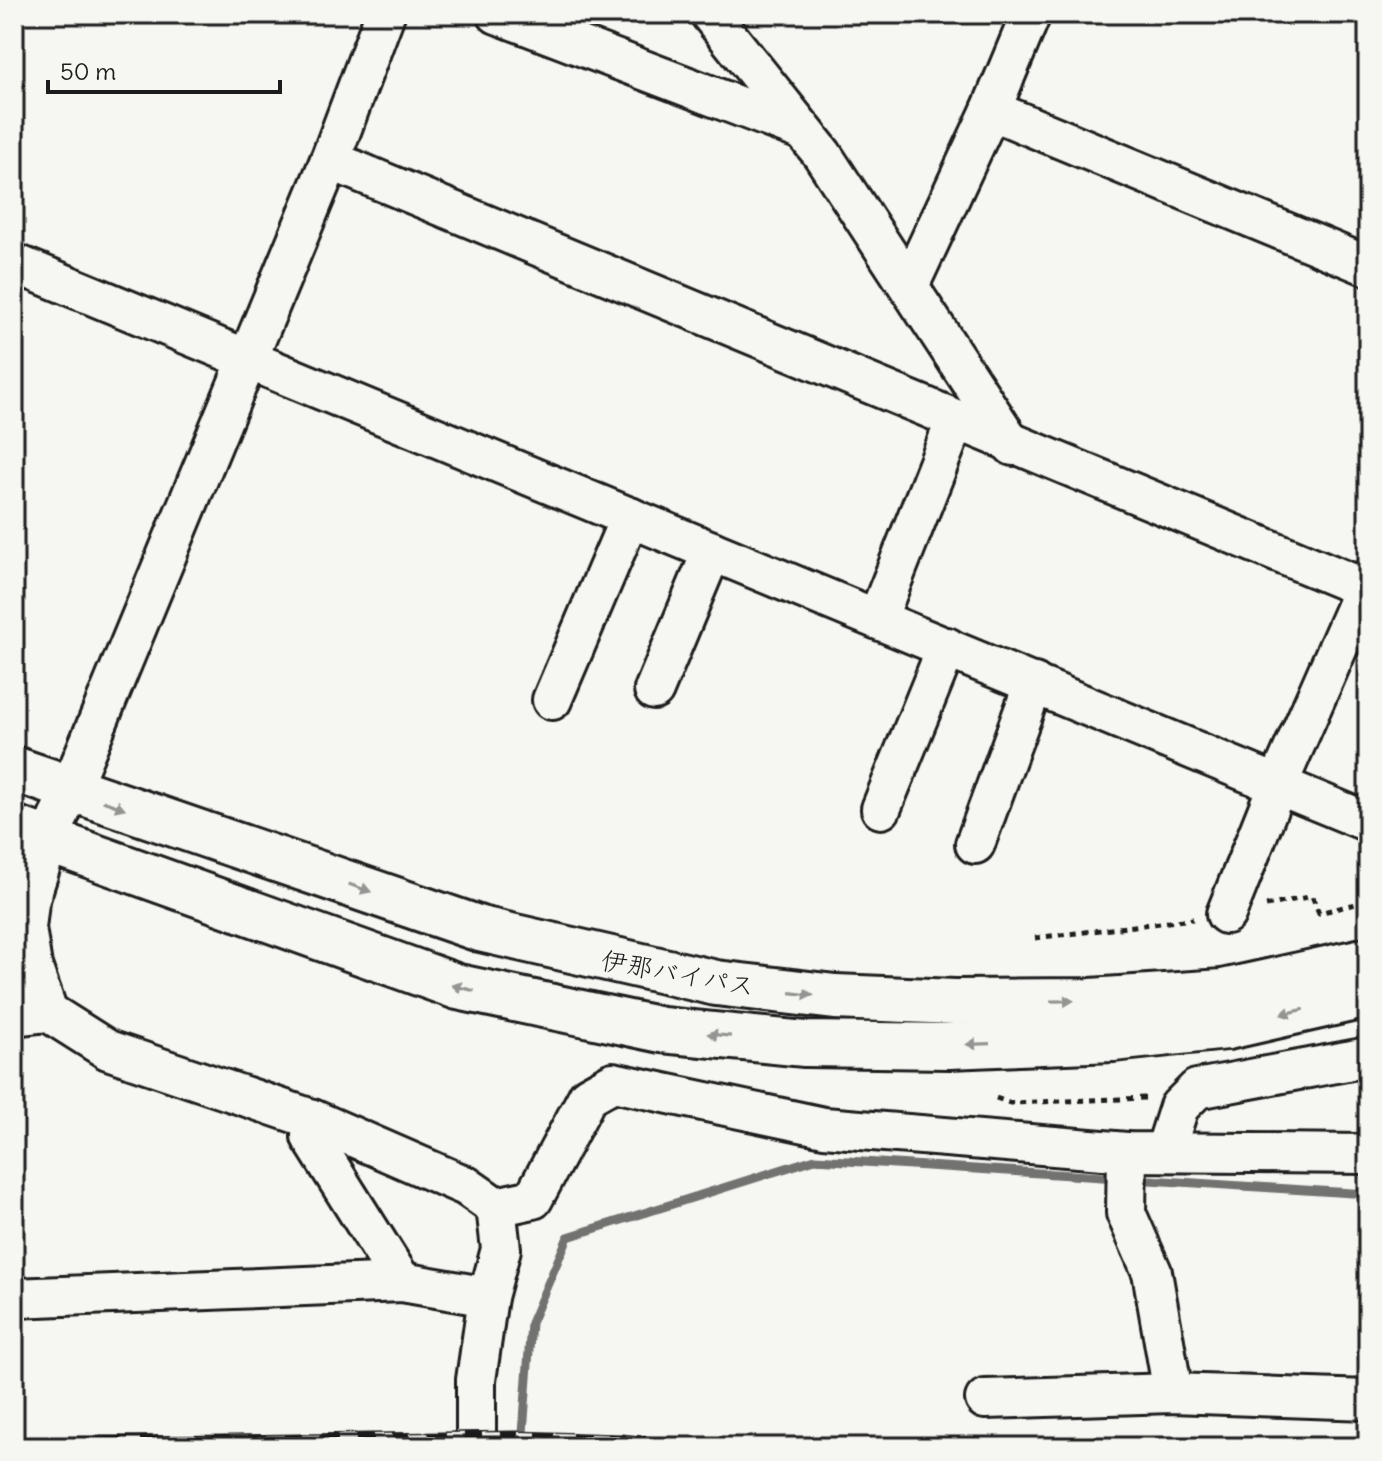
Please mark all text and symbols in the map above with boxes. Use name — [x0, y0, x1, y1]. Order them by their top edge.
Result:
scale bar — [48, 44, 280, 94]
text: 50 m — [60, 56, 116, 86]
one-way arrow — [102, 799, 126, 811]
one-way arrow — [348, 882, 372, 894]
street label: 伊那バイパス — [599, 943, 757, 1003]
one-way arrow — [451, 981, 476, 993]
one-way arrow — [790, 987, 815, 1000]
one-way arrow — [1050, 995, 1075, 1007]
one-way arrow — [1279, 1006, 1304, 1019]
one-way arrow — [706, 1029, 731, 1042]
one-way arrow — [965, 1038, 990, 1051]

